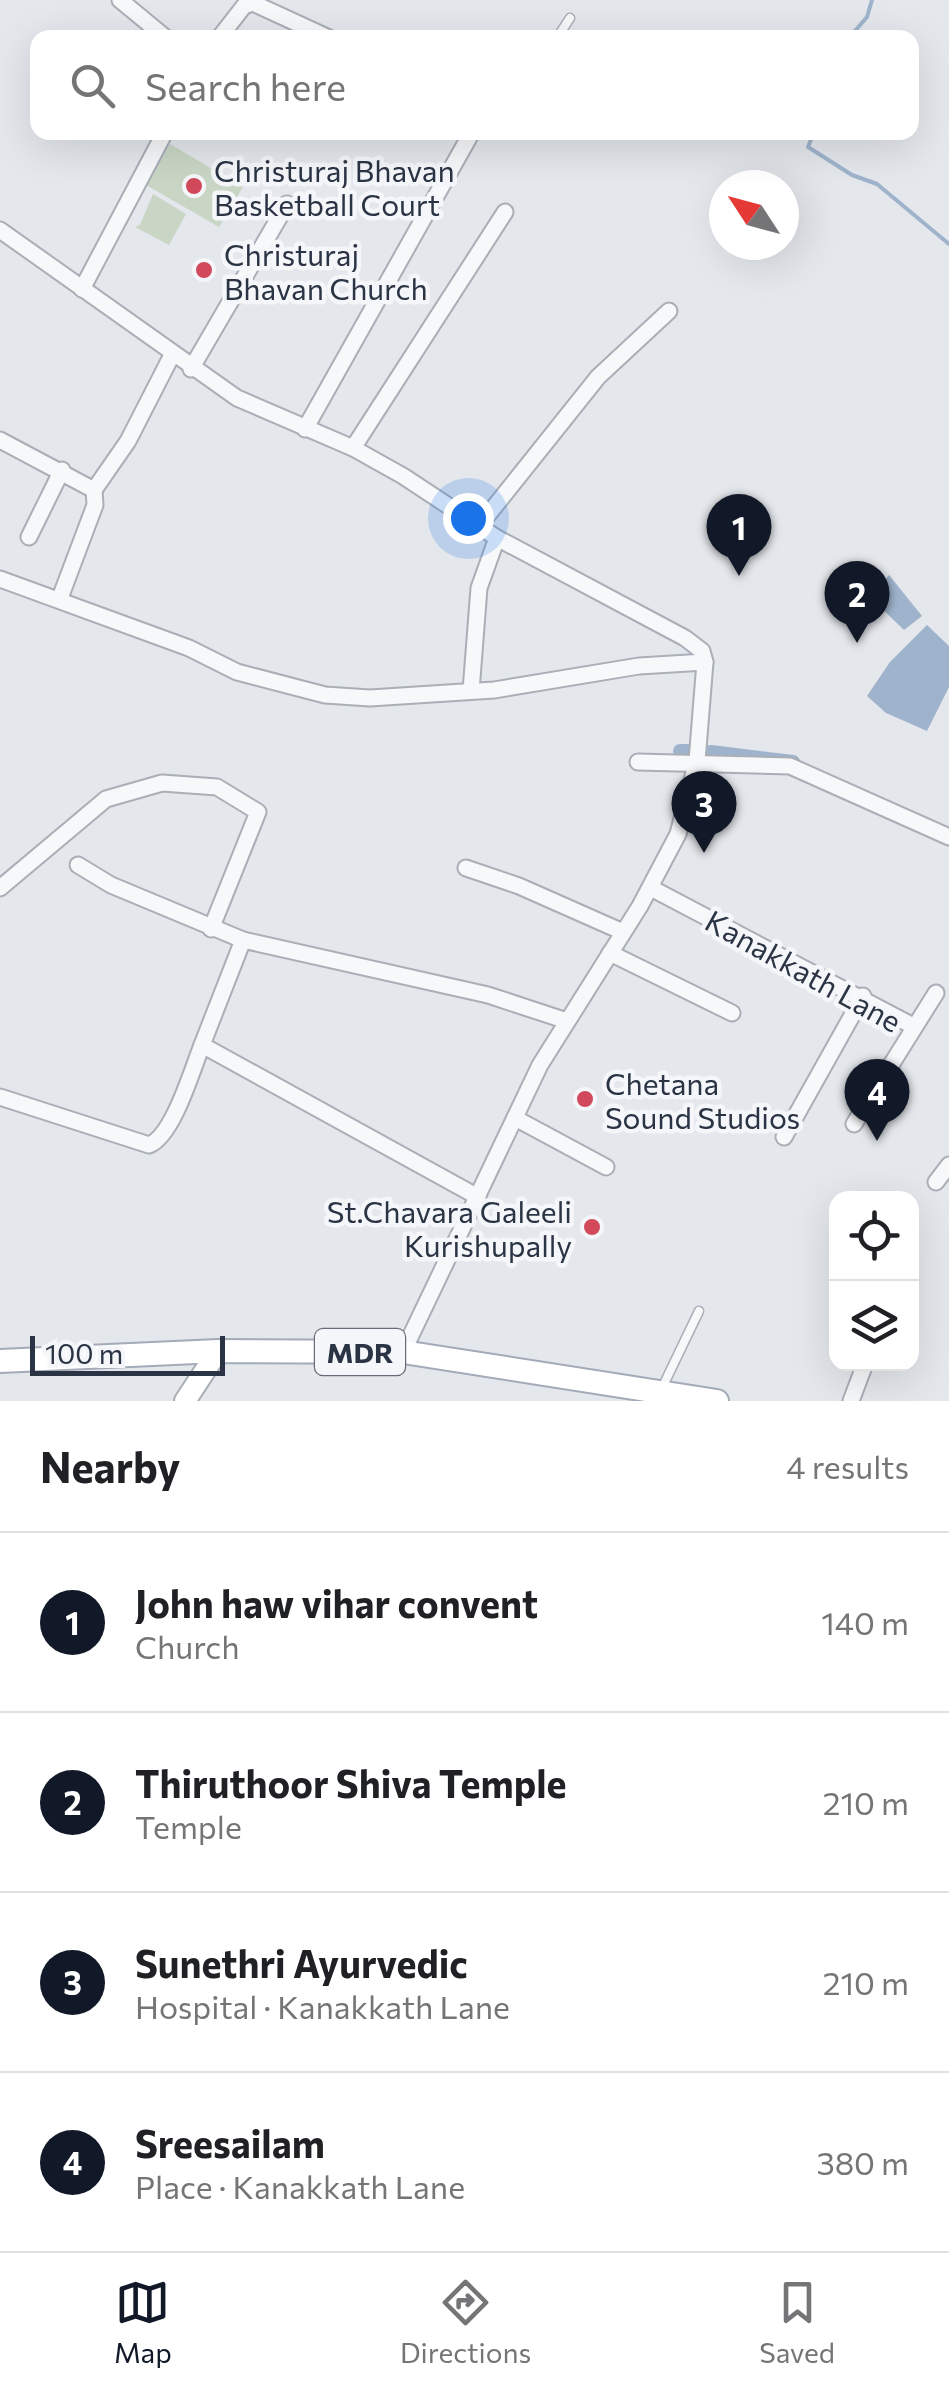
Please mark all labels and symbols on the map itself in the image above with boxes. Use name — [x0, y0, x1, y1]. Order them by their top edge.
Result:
place label: Christuraj Bhavan Basketball Court — [214, 151, 455, 222]
north arrow — [709, 170, 799, 260]
marker: Christuraj Bhavan Basketball Court — [183, 175, 205, 197]
place label: Christuraj Bhavan Church — [224, 235, 428, 306]
marker: Christuraj Bhavan Church — [193, 259, 215, 281]
your location — [443, 493, 494, 544]
pin: 1 — [706, 494, 772, 576]
pin: 2 — [824, 560, 890, 643]
pin: 3 — [672, 770, 736, 853]
street label: Kanakkath Lane — [700, 901, 908, 1039]
pin: 4 — [844, 1058, 910, 1141]
place label: Chetana Sound Studios — [605, 1064, 800, 1135]
marker: Chetana Sound Studios — [574, 1088, 596, 1110]
place label: St.Chavara Galeeli Kurishupally — [327, 1192, 572, 1263]
marker: St.Chavara Galeeli Kurishupally — [581, 1216, 603, 1238]
road number: MDR — [315, 1329, 405, 1375]
scale bar — [30, 1331, 225, 1376]

